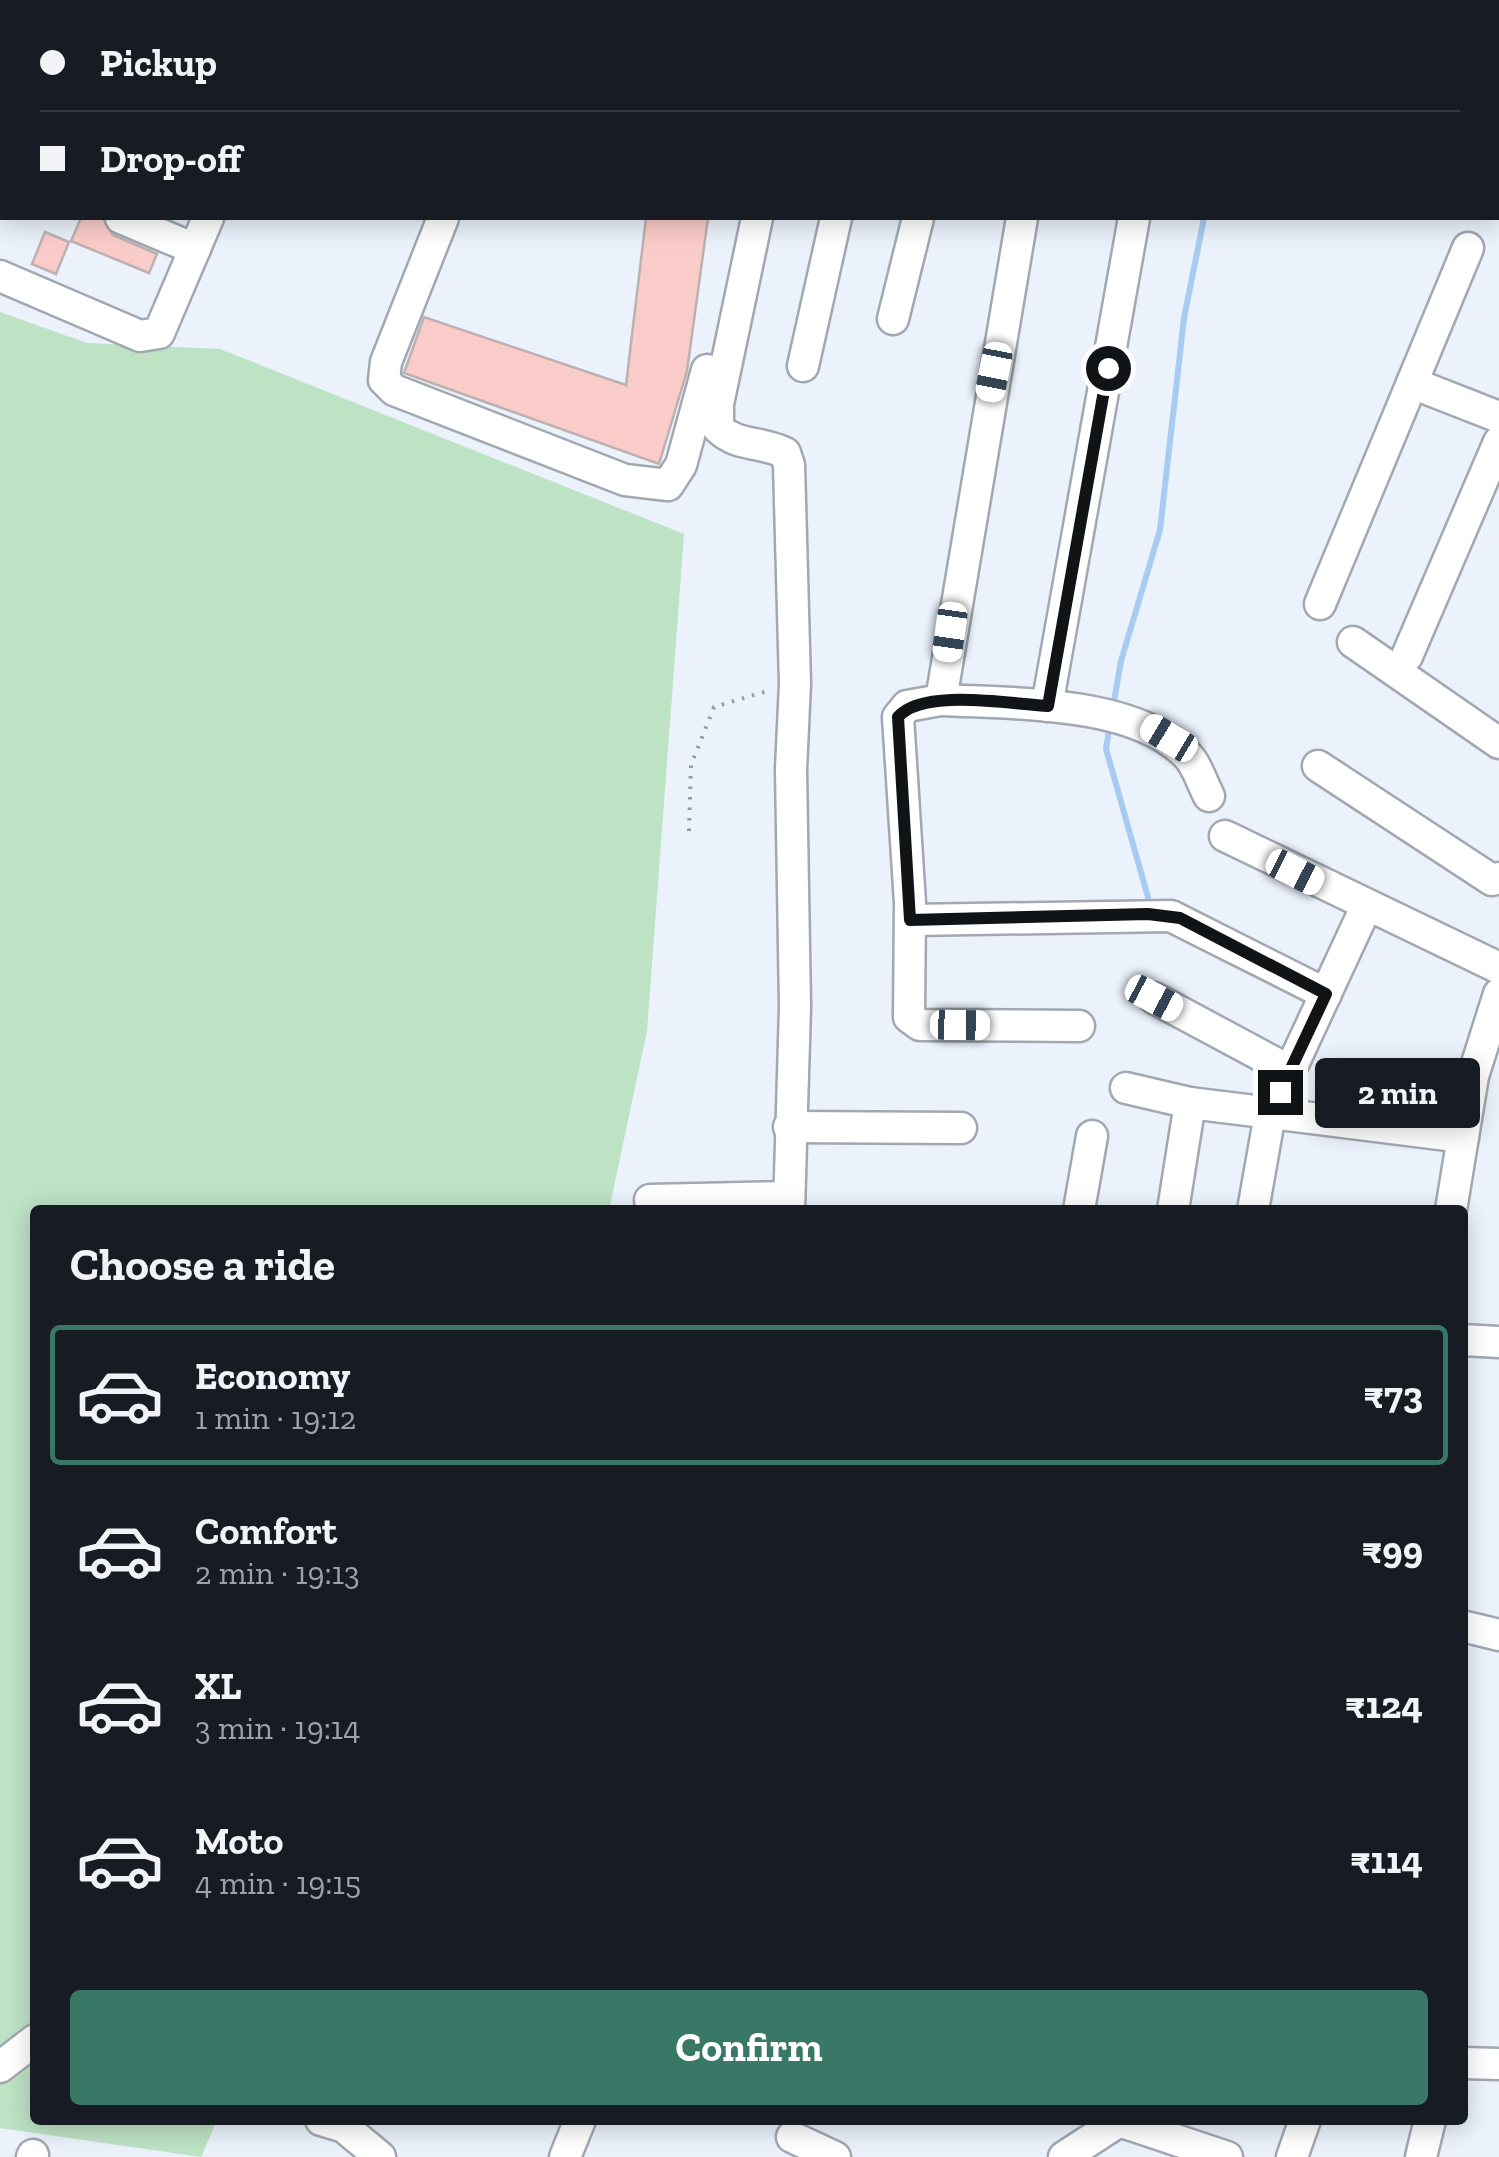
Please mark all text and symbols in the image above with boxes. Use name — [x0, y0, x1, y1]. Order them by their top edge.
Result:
text: Pickup — [100, 40, 217, 86]
text: Drop-off — [100, 136, 241, 182]
car — [974, 340, 1014, 404]
route start — [1086, 346, 1131, 391]
car — [931, 600, 969, 664]
car — [1136, 710, 1202, 766]
car — [1261, 845, 1329, 899]
car — [1120, 971, 1188, 1025]
car — [930, 1009, 990, 1041]
callout: 2 min — [1315, 1057, 1480, 1127]
route end — [1258, 1070, 1303, 1115]
text: 2 min — [1358, 1074, 1437, 1112]
text: Choose a ride — [70, 1238, 335, 1292]
icon: car — [75, 1350, 165, 1440]
text: Economy — [195, 1353, 350, 1399]
text: ₹73 — [1363, 1372, 1423, 1418]
text: 1 min · 19:12 — [195, 1399, 356, 1437]
icon: car — [75, 1505, 165, 1595]
text: Comfort — [195, 1508, 337, 1554]
text: ₹99 — [1362, 1527, 1423, 1573]
text: 2 min · 19:13 — [195, 1554, 360, 1592]
icon: car — [75, 1660, 165, 1750]
text: XL — [195, 1663, 242, 1709]
text: ₹124 — [1345, 1682, 1423, 1728]
text: 3 min · 19:14 — [195, 1709, 360, 1747]
icon: car — [75, 1815, 165, 1905]
text: Moto — [195, 1818, 283, 1864]
text: ₹114 — [1350, 1837, 1423, 1883]
text: 4 min · 19:15 — [195, 1864, 361, 1902]
button: Confirm — [70, 1990, 1428, 2105]

